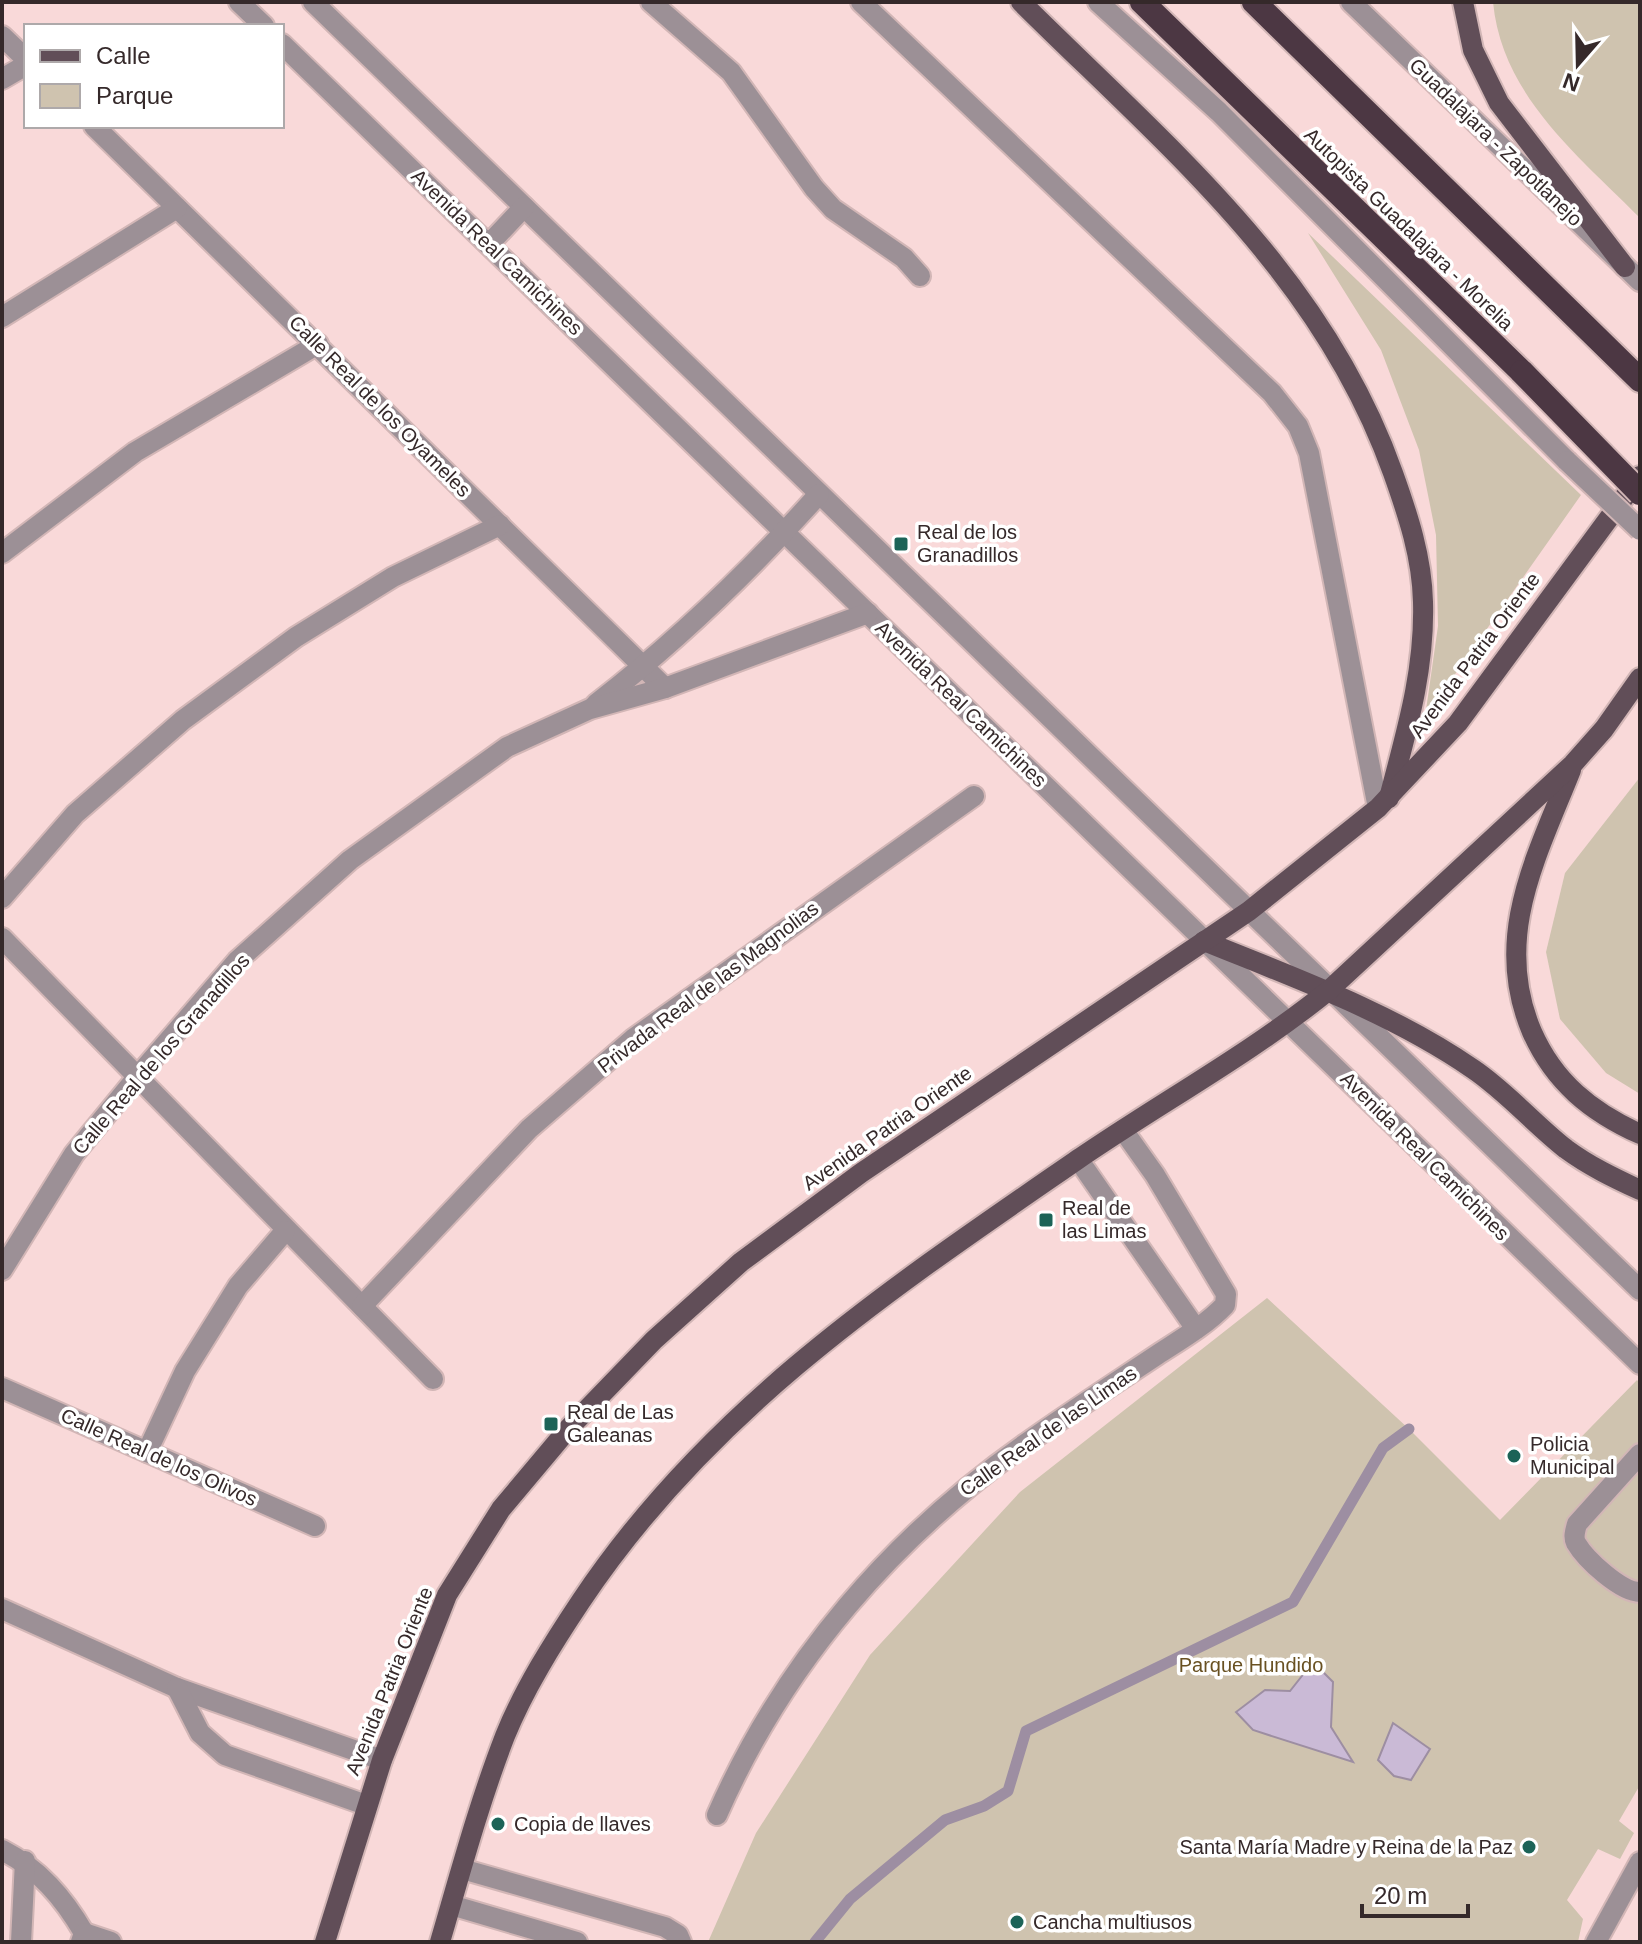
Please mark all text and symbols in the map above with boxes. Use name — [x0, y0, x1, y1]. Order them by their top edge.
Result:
legend — [24, 24, 284, 128]
north arrow — [1538, 24, 1618, 104]
text: Calle — [96, 42, 151, 69]
street label: Guadalajara - Zapotlanejo — [1405, 54, 1587, 230]
text: N — [1560, 68, 1583, 97]
text: Parque — [96, 82, 173, 109]
street label: Autopista Guadalajara - Morelia — [1300, 123, 1518, 335]
street label: Avenida Real Camichines — [407, 165, 587, 339]
street label: Calle Real de los Oyameles — [285, 311, 475, 501]
place label: Real de los Granadillos — [917, 521, 1018, 566]
marker: Real de los Granadillos — [892, 535, 910, 553]
street label: Avenida Patria Oriente — [1406, 568, 1544, 742]
street label: Avenida Real Camichines — [871, 617, 1051, 791]
street label: Privada Real de las Magnolias — [594, 897, 822, 1077]
street label: Calle Real de los Granadillos — [68, 949, 254, 1159]
street label: Avenida Patria Oriente — [798, 1061, 976, 1195]
street label: Avenida Real Camichines — [1336, 1067, 1514, 1245]
place label: Real de las Limas — [1062, 1197, 1146, 1242]
marker: Real de las Limas — [1037, 1211, 1055, 1229]
street label: Calle Real de las Limas — [956, 1362, 1140, 1500]
place label: Real de Las Galeanas — [567, 1401, 674, 1446]
street label: Calle Real de los Olivos — [58, 1404, 260, 1510]
marker: Real de Las Galeanas — [542, 1415, 560, 1433]
place label: Policia Municipal — [1530, 1433, 1614, 1478]
marker: Policia Municipal — [1505, 1447, 1523, 1465]
street label: Avenida Patria Oriente — [341, 1584, 437, 1778]
park label: Parque Hundido — [1179, 1654, 1323, 1676]
place label: Copia de llaves — [514, 1813, 651, 1835]
marker: Copia de llaves — [489, 1815, 507, 1833]
place label: Santa María Madre y Reina de la Paz — [1179, 1836, 1513, 1858]
marker: Santa María Madre y Reina de la Paz — [1520, 1838, 1538, 1856]
scale bar — [1362, 1868, 1468, 1918]
text: 20 m — [1374, 1882, 1427, 1909]
place label: Cancha multiusos — [1033, 1911, 1192, 1933]
marker: Cancha multiusos — [1008, 1913, 1026, 1931]

